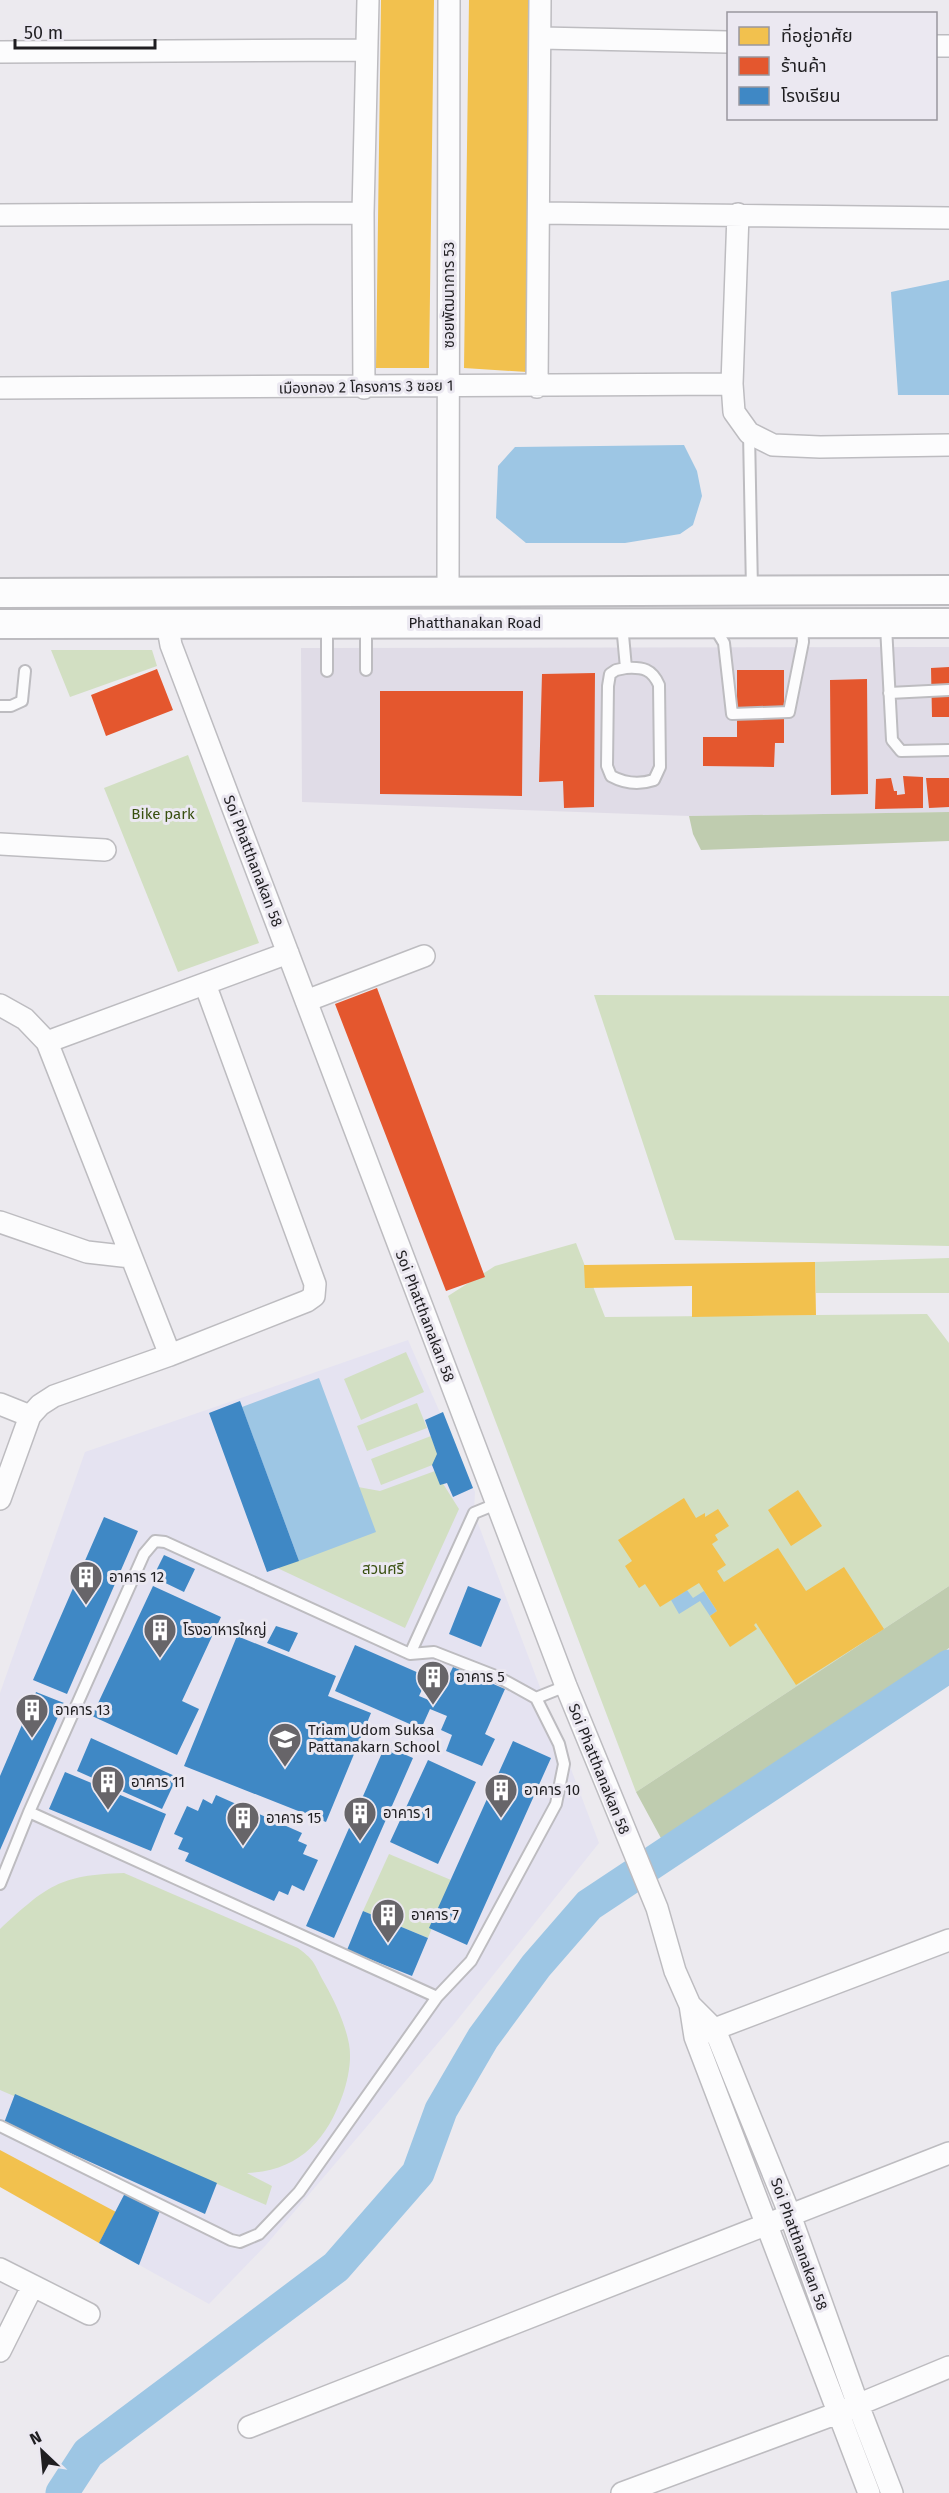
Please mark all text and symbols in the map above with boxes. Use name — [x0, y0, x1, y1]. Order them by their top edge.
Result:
scale bar — [15, 12, 154, 50]
legend — [727, 12, 937, 120]
text: 50 m — [24, 22, 63, 44]
text: ที่อยู่อาศัย — [781, 23, 853, 48]
text: ร้านค้า — [781, 55, 827, 77]
text: โรงเรียน — [781, 85, 840, 107]
street label: ซอยพัฒนาการ 53 — [440, 242, 458, 348]
street label: เมืองทอง 2 โครงการ 3 ซอย 1 — [278, 376, 454, 398]
street label: Phatthanakan Road — [408, 614, 542, 632]
street label: Soi Phatthanakan 58 — [220, 793, 286, 929]
park label: Bike park — [131, 805, 195, 823]
street label: Soi Phatthanakan 58 — [392, 1248, 458, 1384]
building icon: อาคาร 12 — [68, 1559, 104, 1606]
park label: สวนศรี — [362, 1560, 404, 1578]
place label: อาคาร 12 — [109, 1568, 164, 1586]
building icon: โรงอาหารใหญ่ — [142, 1612, 178, 1659]
place label: โรงอาหารใหญ่ — [183, 1621, 267, 1639]
building icon: อาคาร 5 — [415, 1659, 451, 1706]
place label: อาคาร 5 — [456, 1668, 505, 1686]
building icon: อาคาร 13 — [14, 1692, 50, 1739]
place label: อาคาร 13 — [55, 1701, 110, 1719]
street label: Soi Phatthanakan 58 — [565, 1701, 633, 1837]
school or university icon: Triam Udom Suksa Pattanakarn School — [267, 1721, 303, 1768]
place label: Triam Udom Suksa Pattanakarn School — [308, 1721, 441, 1756]
building icon: อาคาร 11 — [90, 1764, 126, 1811]
building icon: อาคาร 10 — [483, 1772, 519, 1819]
place label: อาคาร 11 — [131, 1773, 185, 1791]
place label: อาคาร 10 — [524, 1781, 580, 1799]
building icon: อาคาร 1 — [342, 1795, 378, 1842]
building icon: อาคาร 15 — [225, 1800, 261, 1847]
place label: อาคาร 1 — [383, 1804, 431, 1822]
place label: อาคาร 15 — [266, 1809, 321, 1827]
building icon: อาคาร 7 — [370, 1897, 406, 1944]
place label: อาคาร 7 — [411, 1906, 459, 1924]
street label: Soi Phatthanakan 58 — [767, 2175, 831, 2313]
north arrow — [12, 2421, 72, 2481]
text: N — [27, 2427, 45, 2449]

